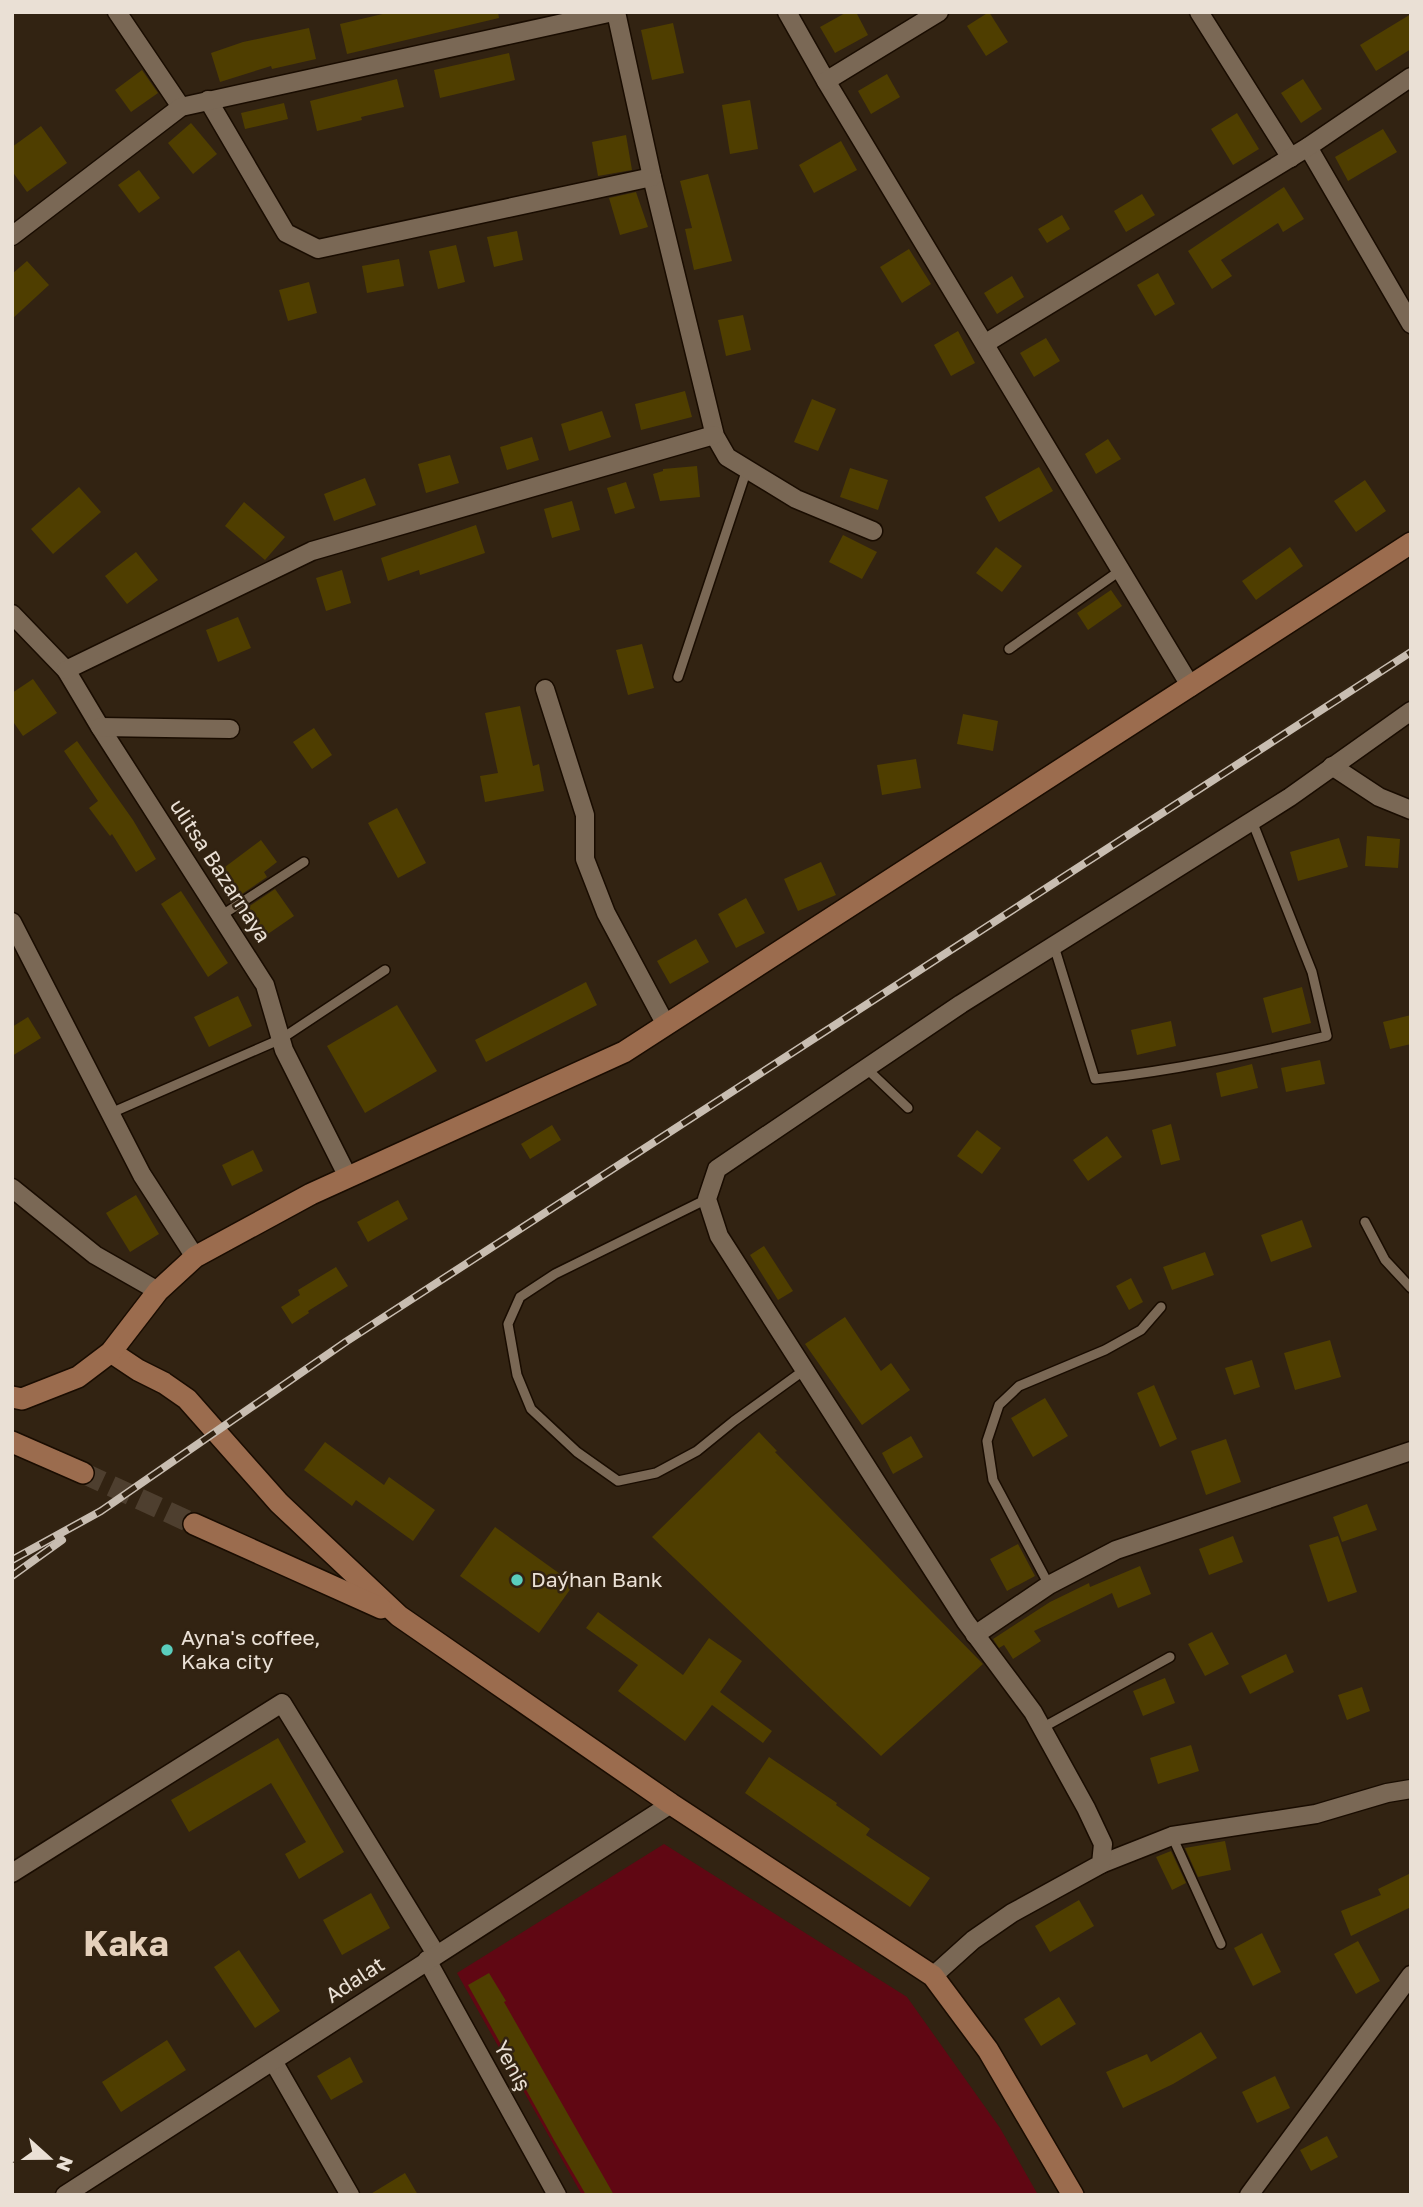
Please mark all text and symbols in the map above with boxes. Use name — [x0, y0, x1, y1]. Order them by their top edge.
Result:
street label: ulitsa Bazarnaya — [165, 794, 277, 947]
place label: Daýhan Bank — [531, 1566, 663, 1592]
marker: Daýhan Bank — [509, 1572, 525, 1588]
place label: Ayna's coffee, Kaka city — [181, 1624, 321, 1674]
marker: Ayna's coffee, Kaka city — [159, 1642, 175, 1658]
district label: Kaka — [83, 1922, 169, 1964]
street label: Adalat — [320, 1950, 389, 2008]
street label: Yeniş — [489, 2036, 537, 2095]
north arrow — [14, 2123, 84, 2193]
text: N — [52, 2153, 79, 2175]

